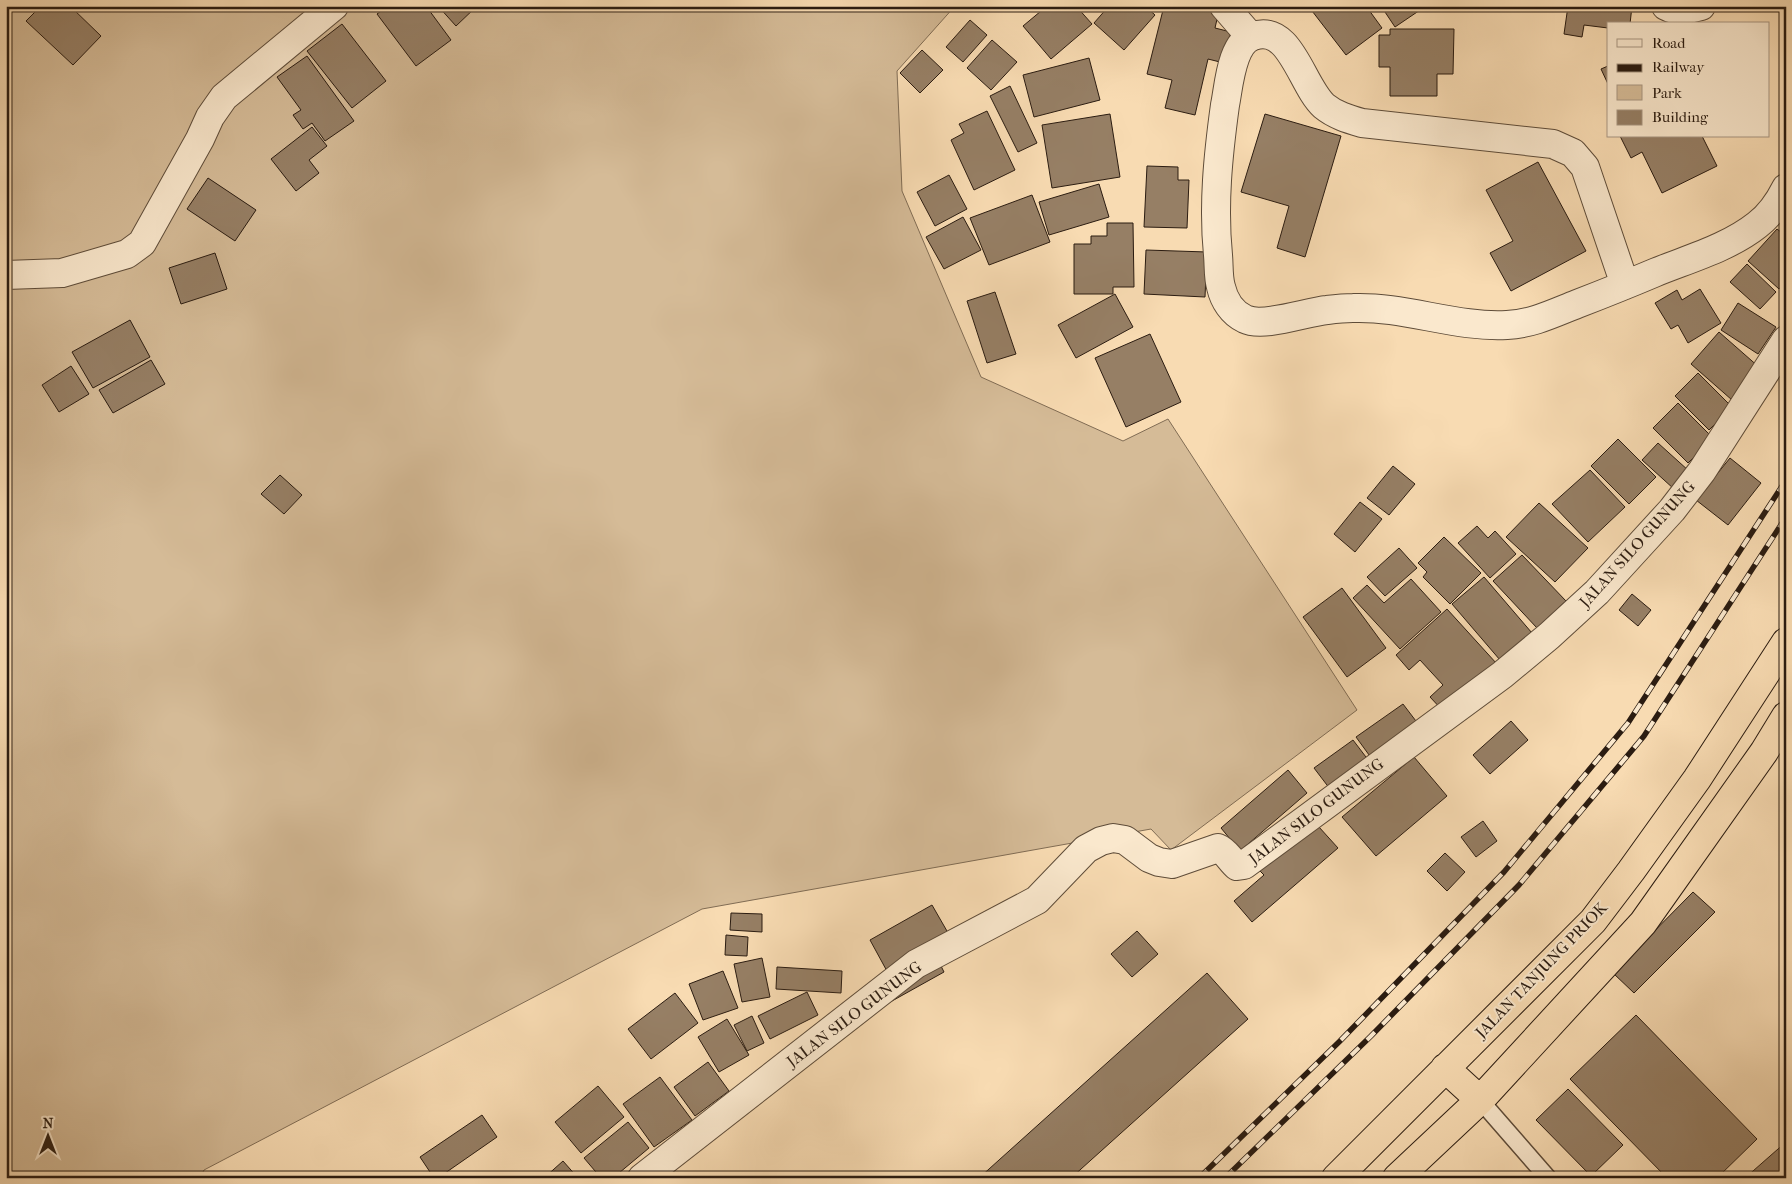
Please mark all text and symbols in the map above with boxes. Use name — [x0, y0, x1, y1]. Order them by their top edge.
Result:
legend — [1607, 22, 1770, 138]
text: Road — [1652, 34, 1686, 52]
text: Railway — [1652, 58, 1705, 76]
text: Park — [1652, 84, 1682, 102]
text: Building — [1652, 108, 1709, 126]
street label: JALAN SILO GUNUNG — [1574, 477, 1699, 613]
street label: JALAN SILO GUNUNG — [1243, 754, 1387, 869]
street label: JALAN TANJUNG PRIOK — [1470, 897, 1612, 1043]
street label: JALAN SILO GUNUNG — [781, 957, 925, 1072]
north arrow — [22, 1112, 72, 1162]
text: N — [43, 1115, 54, 1132]

